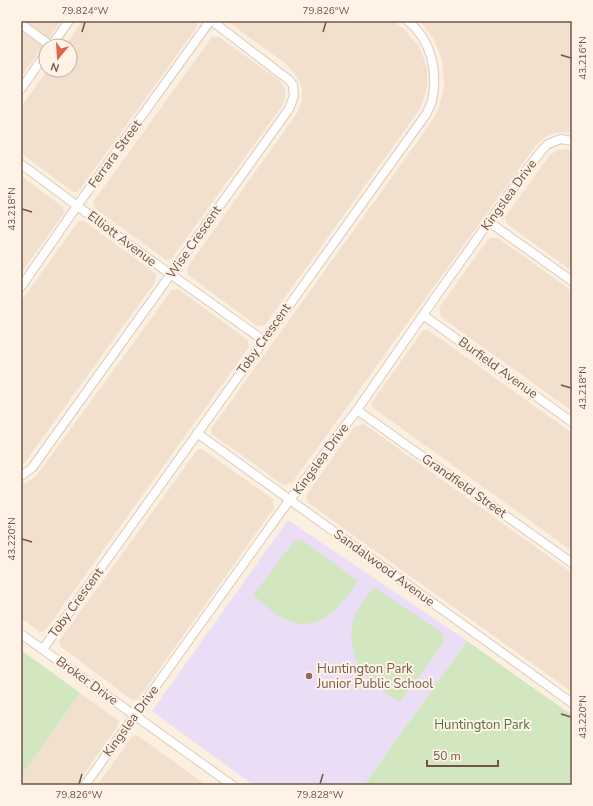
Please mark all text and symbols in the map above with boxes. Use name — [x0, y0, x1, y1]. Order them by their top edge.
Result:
text: 79.824°W — [61, 4, 109, 18]
text: 79.826°W — [302, 4, 350, 18]
text: 43.216°N — [576, 36, 590, 80]
north arrow — [38, 38, 78, 78]
text: N — [49, 59, 61, 75]
street label: Ferrara Street — [84, 116, 146, 192]
street label: Kingslea Drive — [477, 156, 541, 234]
text: 43.218°N — [5, 187, 19, 231]
street label: Wise Crescent — [162, 202, 226, 282]
street label: Elliott Avenue — [84, 207, 160, 271]
street label: Toby Crescent — [233, 300, 295, 378]
street label: Burfield Avenue — [455, 333, 541, 403]
text: 43.218°N — [576, 366, 590, 410]
street label: Kingslea Drive — [289, 420, 353, 498]
street label: Grandfield Street — [418, 450, 511, 522]
text: 43.220°N — [5, 517, 19, 561]
street label: Sandalwood Avenue — [330, 525, 438, 611]
street label: Toby Crescent — [44, 564, 108, 642]
street label: Broker Drive — [52, 652, 122, 710]
place label: Huntington Park Junior Public School — [316, 660, 433, 693]
marker: Huntington Park Junior Public School — [304, 671, 314, 681]
street label: Kingslea Drive — [99, 682, 163, 760]
text: 43.220°N — [576, 695, 590, 739]
park label: Huntington Park — [434, 716, 530, 734]
scale bar — [427, 742, 498, 768]
text: 50 m — [433, 748, 461, 764]
text: 79.826°W — [55, 788, 103, 802]
text: 79.828°W — [296, 788, 344, 802]

